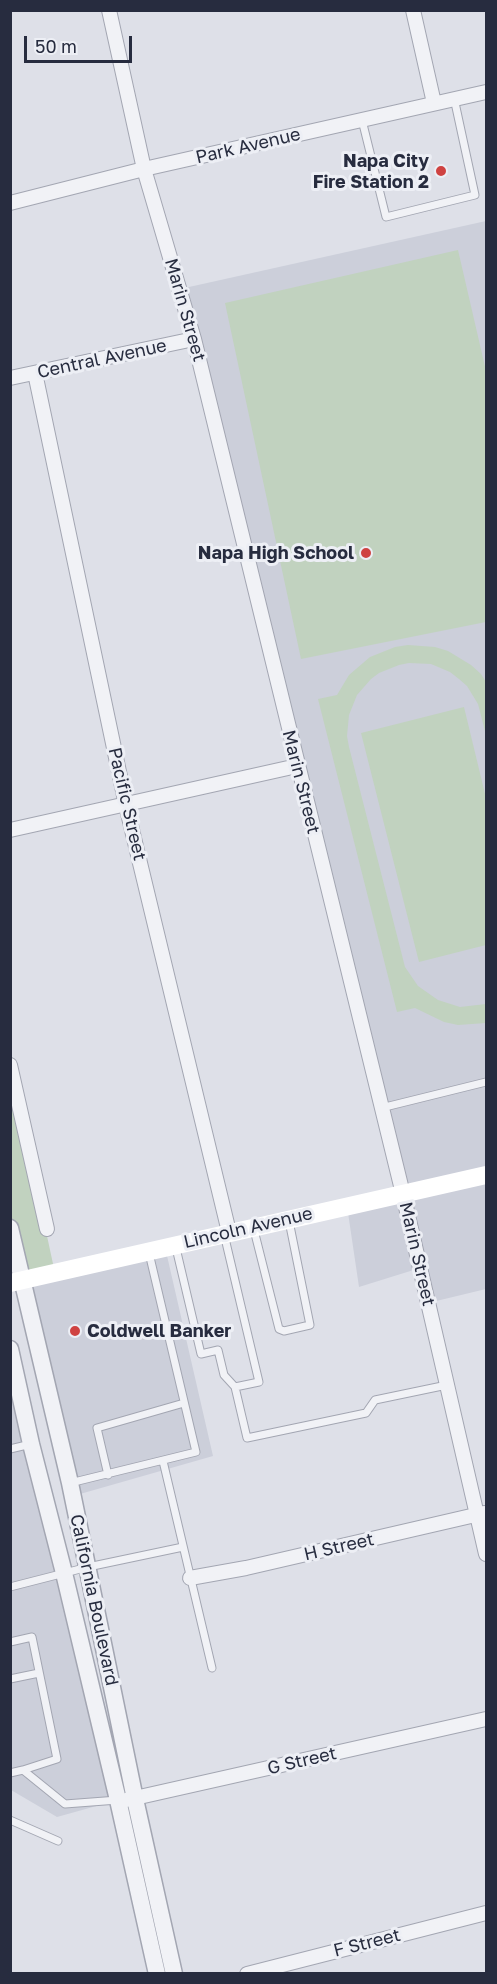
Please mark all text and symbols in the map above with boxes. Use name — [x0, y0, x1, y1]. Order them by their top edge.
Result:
scale bar — [27, 24, 135, 62]
text: 50 m — [35, 35, 77, 57]
street label: Park Avenue — [193, 123, 303, 169]
place label: Napa City Fire Station 2 — [313, 150, 429, 192]
marker: Napa City Fire Station 2 — [434, 164, 448, 178]
street label: Marin Street — [160, 256, 210, 364]
street label: Central Avenue — [35, 335, 169, 383]
place label: Napa High School — [198, 542, 354, 564]
marker: Napa High School — [359, 546, 373, 560]
street label: Marin Street — [278, 728, 324, 836]
street label: Pacific Street — [103, 745, 151, 863]
street label: Marin Street — [395, 1200, 439, 1308]
street label: Lincoln Avenue — [181, 1203, 315, 1253]
place label: Coldwell Banker — [87, 1320, 231, 1342]
marker: Coldwell Banker — [68, 1324, 82, 1338]
street label: California Boulevard — [65, 1512, 123, 1688]
street label: H Street — [302, 1528, 376, 1566]
street label: G Street — [265, 1743, 339, 1779]
street label: F Street — [331, 1924, 403, 1962]

